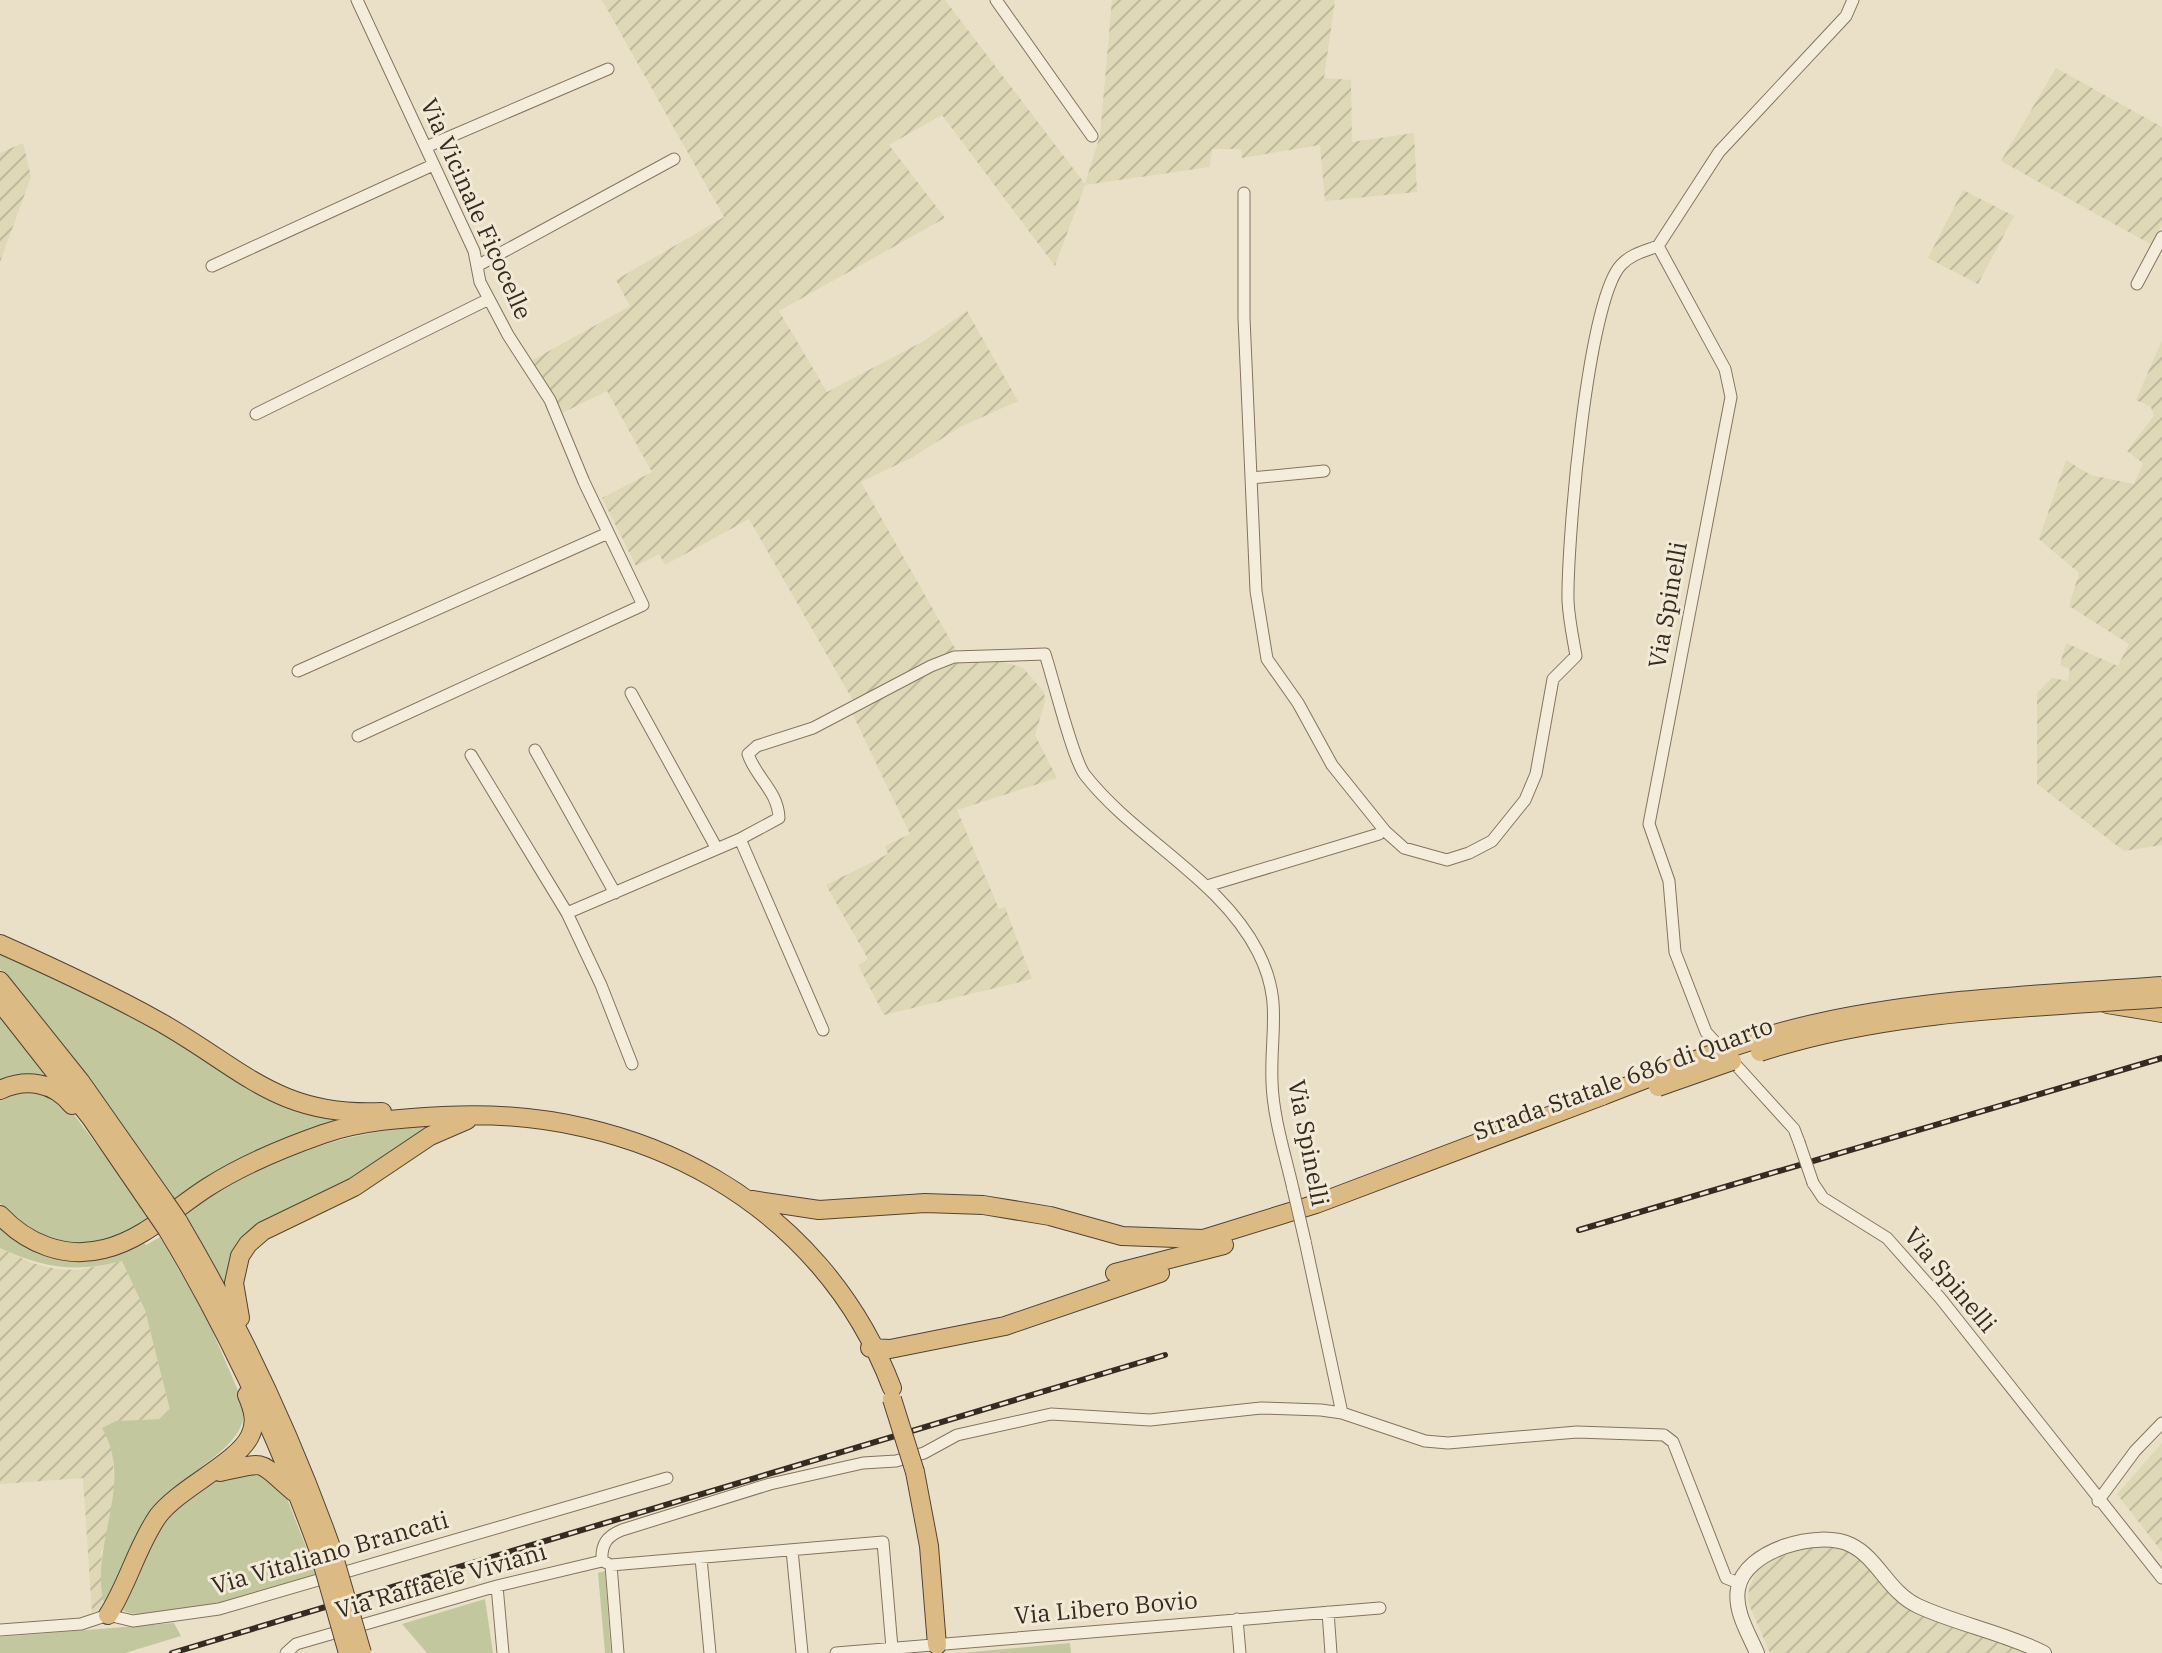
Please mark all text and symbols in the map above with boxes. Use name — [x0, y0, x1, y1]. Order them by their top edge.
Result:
street label: Via Vicinale Ficocelle — [414, 93, 540, 324]
street label: Via Spinelli — [1640, 539, 1694, 671]
street label: Strada Statale 686 di Quarto — [1468, 1009, 1777, 1147]
street label: Via Spinelli — [1281, 1077, 1337, 1209]
street label: Via Spinelli — [1897, 1220, 2004, 1339]
street label: Via Vitaliano Brancati — [208, 1503, 452, 1601]
street label: Via Raffaele Viviani — [331, 1535, 550, 1625]
street label: Via Libero Bovio — [1013, 1583, 1199, 1631]

